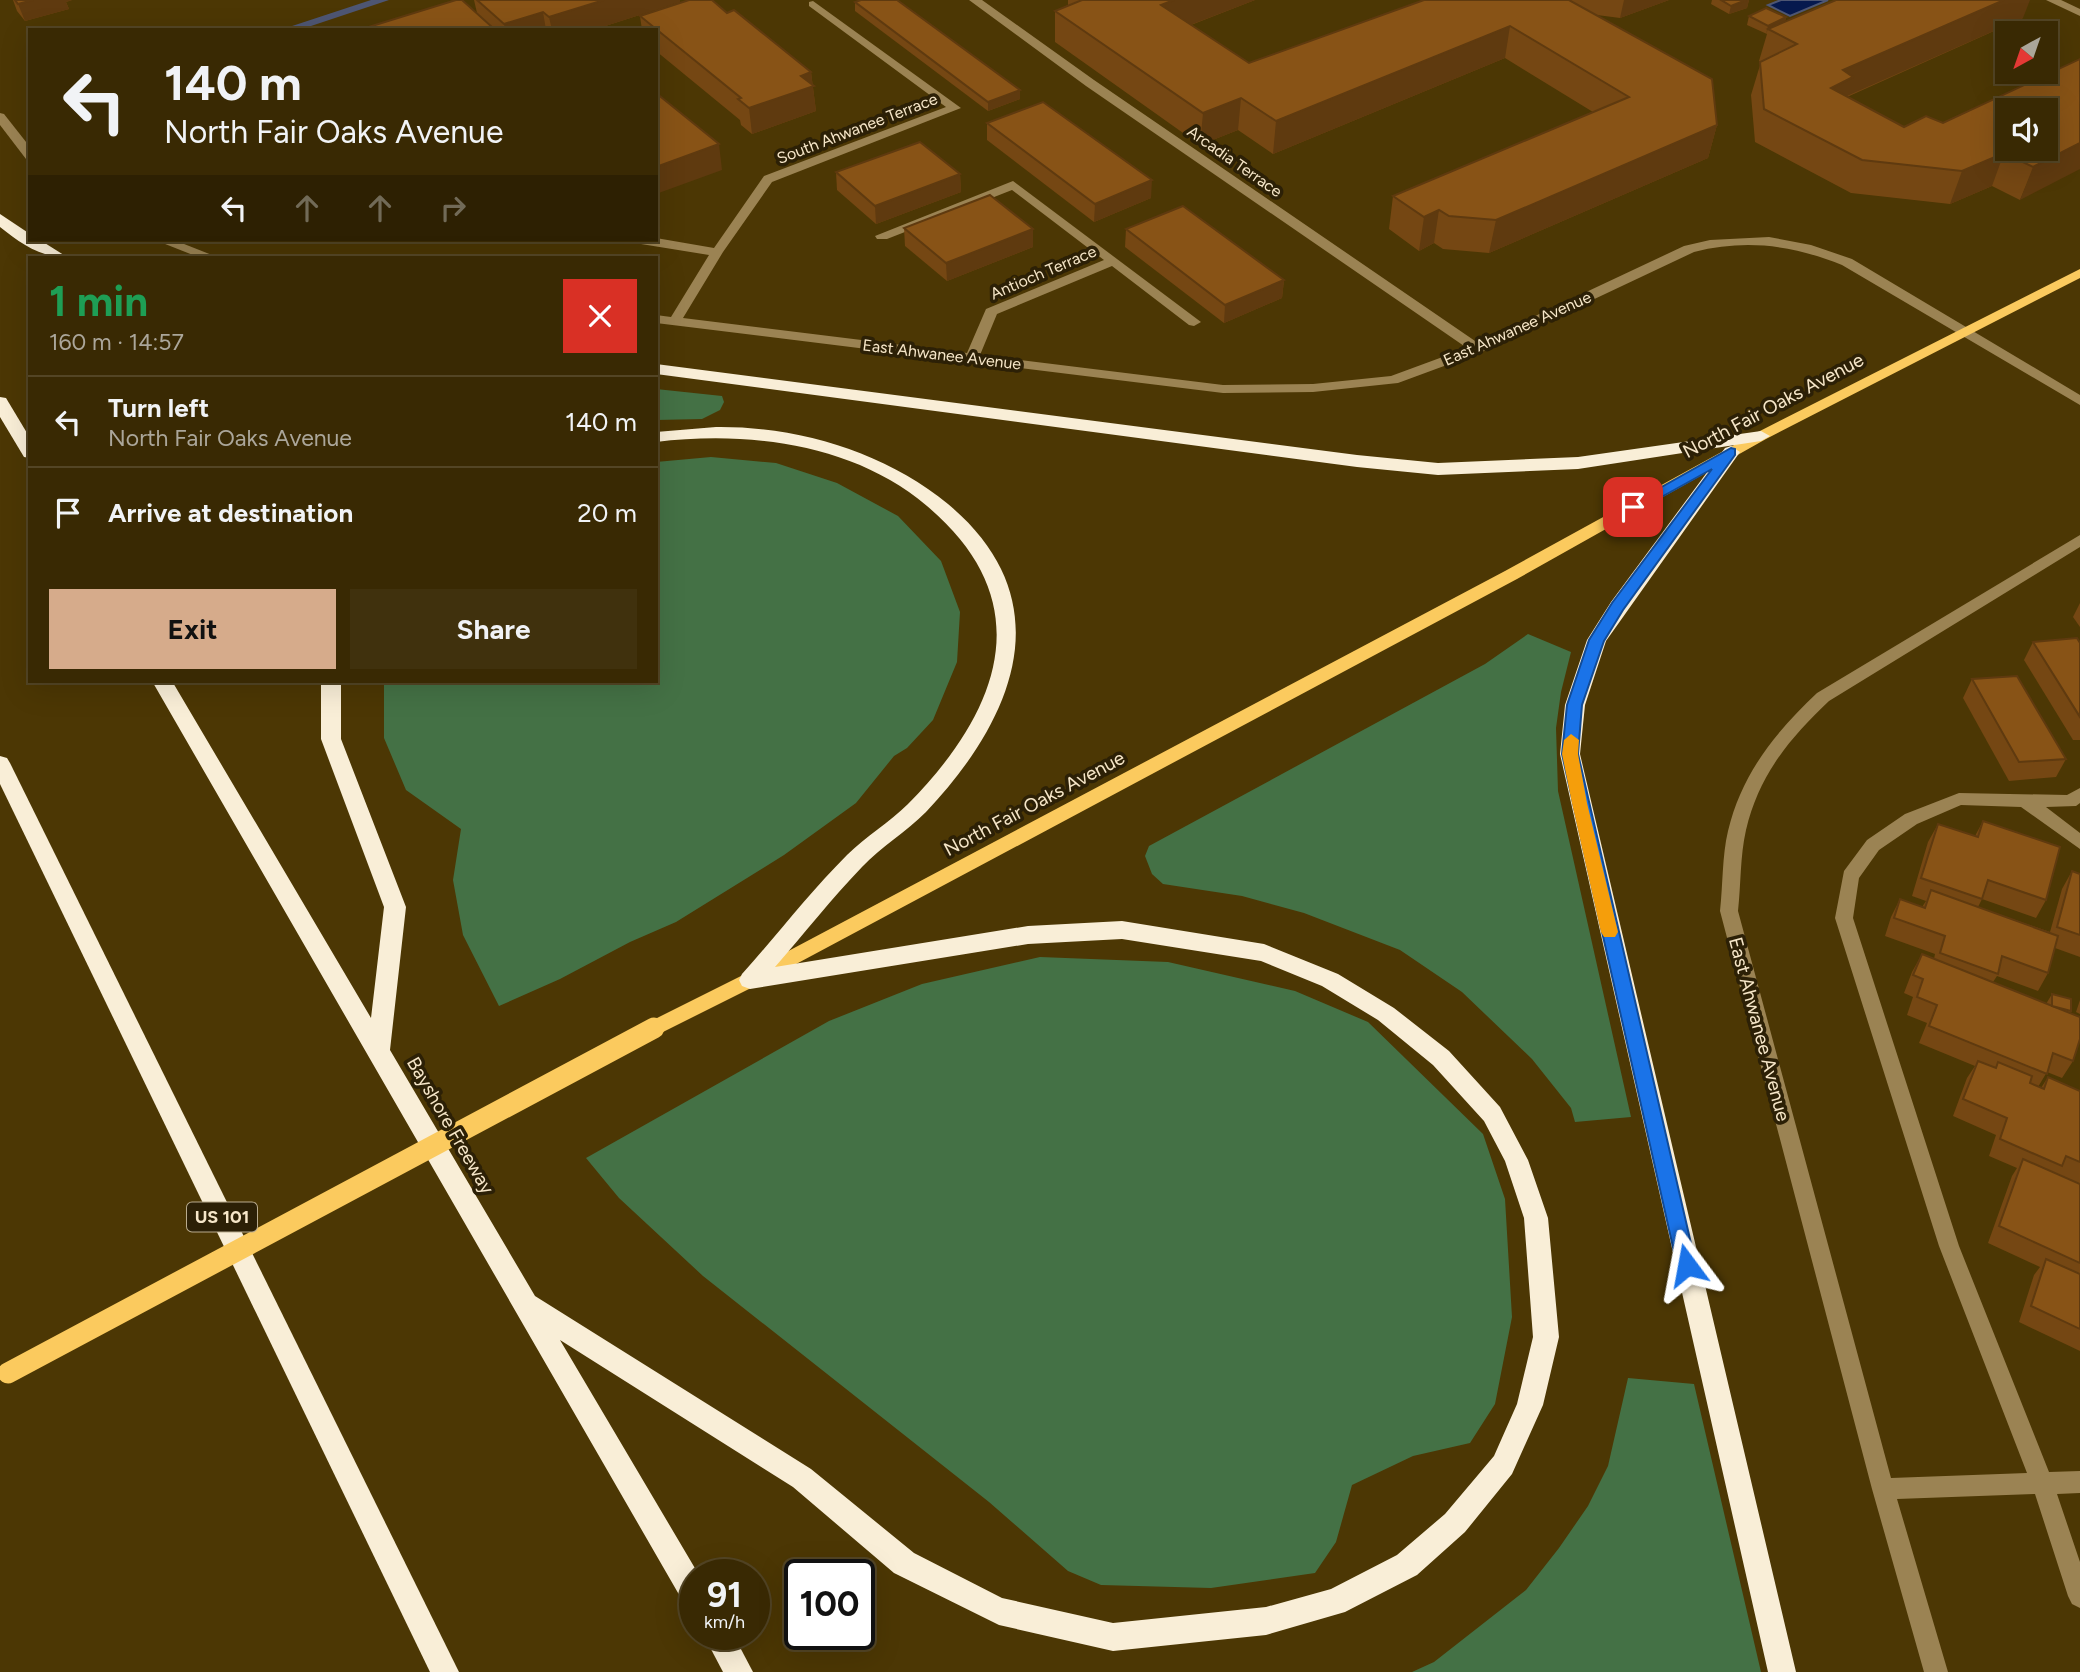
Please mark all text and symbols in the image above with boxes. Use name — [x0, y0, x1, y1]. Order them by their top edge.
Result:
north arrow — [1995, 21, 2058, 84]
map controls — [1995, 21, 2058, 161]
text: 140 m — [164, 53, 302, 112]
icon: left — [49, 56, 140, 147]
street label: South Ahwanee Terrace — [774, 89, 940, 168]
button: sound — [1995, 98, 2058, 161]
text: North Fair Oaks Avenue — [164, 113, 503, 151]
street label: Arcadia Terrace — [1184, 122, 1286, 201]
icon: left — [215, 189, 253, 227]
icon: ahead — [288, 189, 326, 227]
icon: ahead — [361, 189, 399, 227]
icon: right — [434, 189, 472, 227]
street label: Antioch Terrace — [987, 241, 1099, 303]
text: 1 min — [49, 276, 148, 327]
button: close — [563, 279, 637, 353]
street label: East Ahwanee Avenue — [1440, 287, 1594, 370]
text: 160 m · 14:57 — [49, 328, 184, 356]
street label: East Ahwanee Avenue — [862, 335, 1023, 374]
street label: North Fair Oaks Avenue — [1679, 348, 1868, 463]
text: Turn left — [108, 392, 209, 424]
icon: left — [49, 403, 87, 441]
text: 140 m — [565, 406, 637, 438]
text: North Fair Oaks Avenue — [108, 424, 352, 452]
pin — [1603, 477, 1663, 537]
icon: arrive — [1614, 488, 1652, 526]
icon: arrive — [49, 494, 87, 532]
text: Arrive at destination — [108, 497, 353, 529]
text: 20 m — [577, 497, 637, 529]
button: Exit — [49, 589, 336, 669]
button: Share — [350, 589, 637, 669]
street label: North Fair Oaks Avenue — [940, 746, 1129, 861]
street label: East Ahwanee Avenue — [1724, 935, 1795, 1124]
street label: Bayshore Freeway — [402, 1053, 499, 1198]
road number: US 101 — [187, 1202, 257, 1232]
position arrow — [1650, 1228, 1724, 1302]
speed limit sign: 100 — [784, 1559, 875, 1650]
text: 91 — [707, 1574, 742, 1616]
text: km/h — [704, 1611, 745, 1633]

